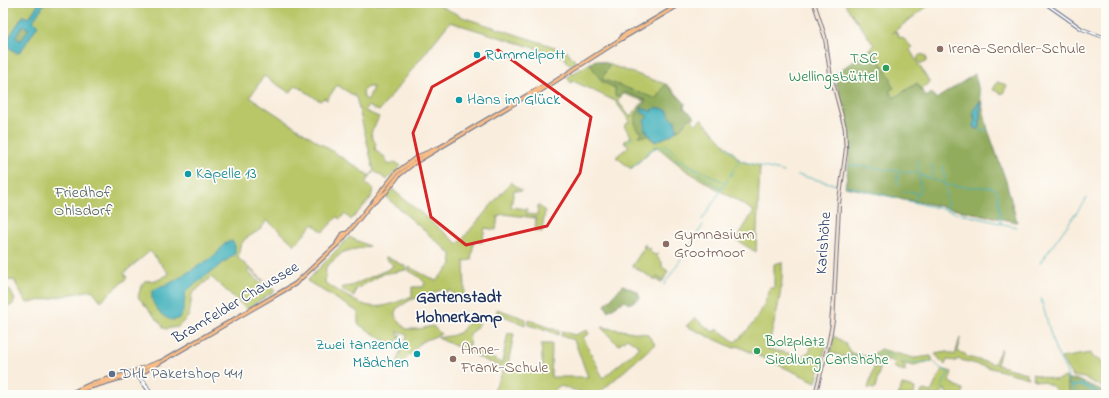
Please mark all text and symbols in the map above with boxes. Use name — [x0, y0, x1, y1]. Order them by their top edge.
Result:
place label: Irena-Sendler-Schule — [948, 37, 1086, 61]
place label: Rummelpott — [485, 43, 566, 67]
marker: Irena-Sendler-Schule — [935, 44, 945, 54]
place label: TSC Wellingsbüttel — [789, 47, 878, 89]
marker: Rummelpott — [472, 50, 482, 60]
marker: TSC Wellingsbüttel — [881, 63, 891, 73]
place label: Hans im Glück — [467, 88, 561, 112]
marker: Hans im Glück — [454, 95, 464, 105]
place label: Kapelle 13 — [196, 162, 257, 186]
marker: Kapelle 13 — [183, 169, 193, 179]
park label: Friedhof Ohlsdorf — [54, 181, 113, 223]
street label: Karlshöhe — [810, 210, 838, 275]
place label: Gymnasium Grootmoor — [674, 223, 754, 265]
marker: Gymnasium Grootmoor — [661, 239, 671, 249]
street label: Bramfelder Chaussee — [167, 255, 305, 351]
district label: Gartenstadt Hohnerkamp — [416, 285, 502, 330]
place label: Bolzplatz Siedlung Carlshöhe — [764, 330, 889, 372]
place label: Zwei tanzende Mädchen — [316, 333, 410, 375]
place label: Anne- Frank-Schule — [460, 338, 549, 380]
marker: Bolzplatz Siedlung Carlshöhe — [752, 346, 762, 356]
marker: Zwei tanzende Mädchen — [412, 349, 422, 359]
marker: Anne- Frank-Schule — [448, 354, 458, 364]
place label: DHL Paketshop 441 — [119, 362, 243, 386]
marker: DHL Paketshop 441 — [107, 369, 117, 379]

